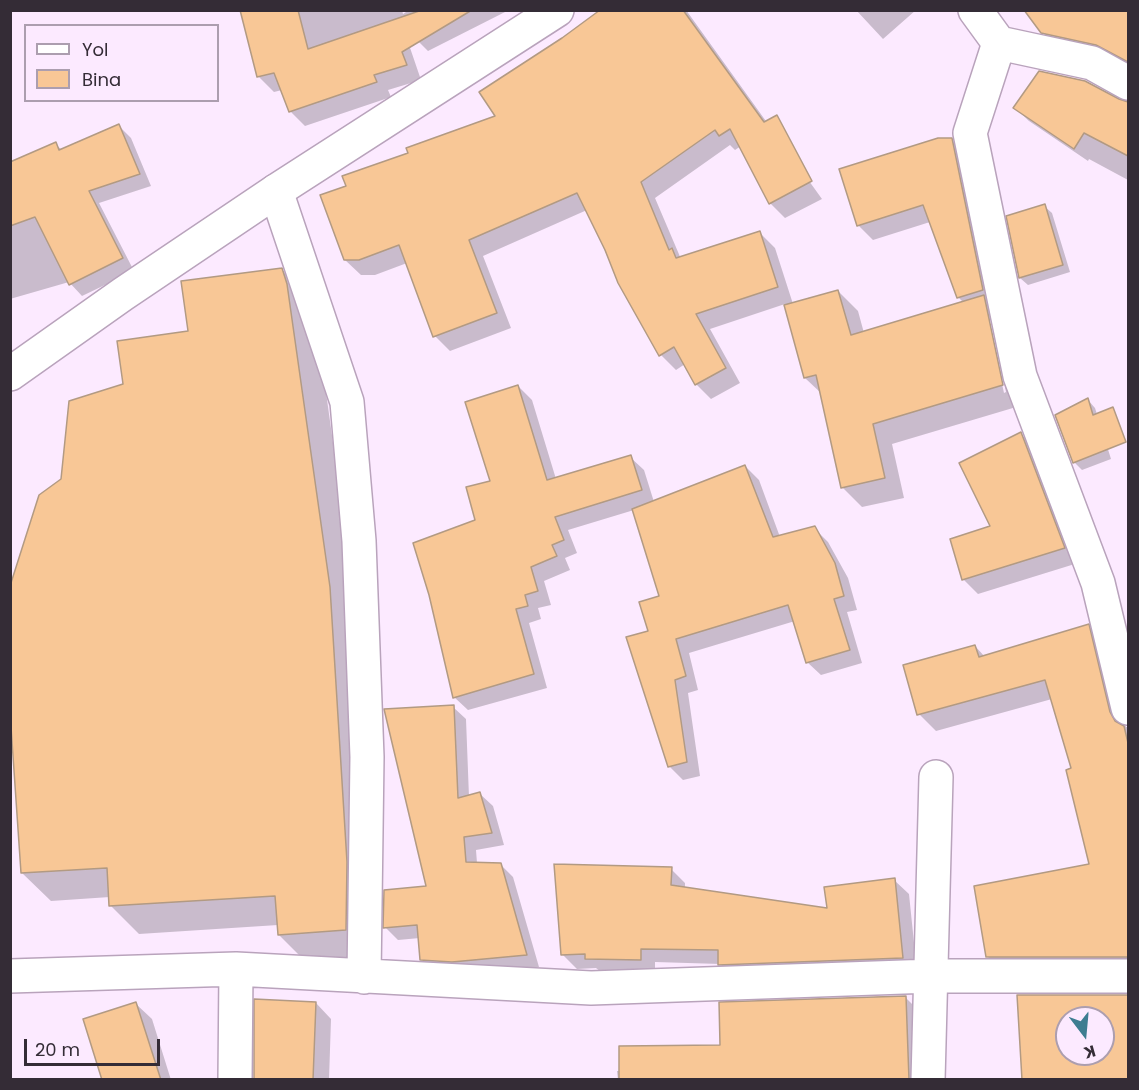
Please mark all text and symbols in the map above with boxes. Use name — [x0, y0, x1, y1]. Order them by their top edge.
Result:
legend — [24, 24, 219, 102]
text: Yol — [82, 37, 108, 62]
text: Bina — [82, 67, 121, 92]
north arrow — [1055, 1006, 1115, 1066]
scale bar — [27, 1027, 164, 1065]
text: 20 m — [35, 1037, 80, 1062]
text: K — [1081, 1039, 1098, 1064]

